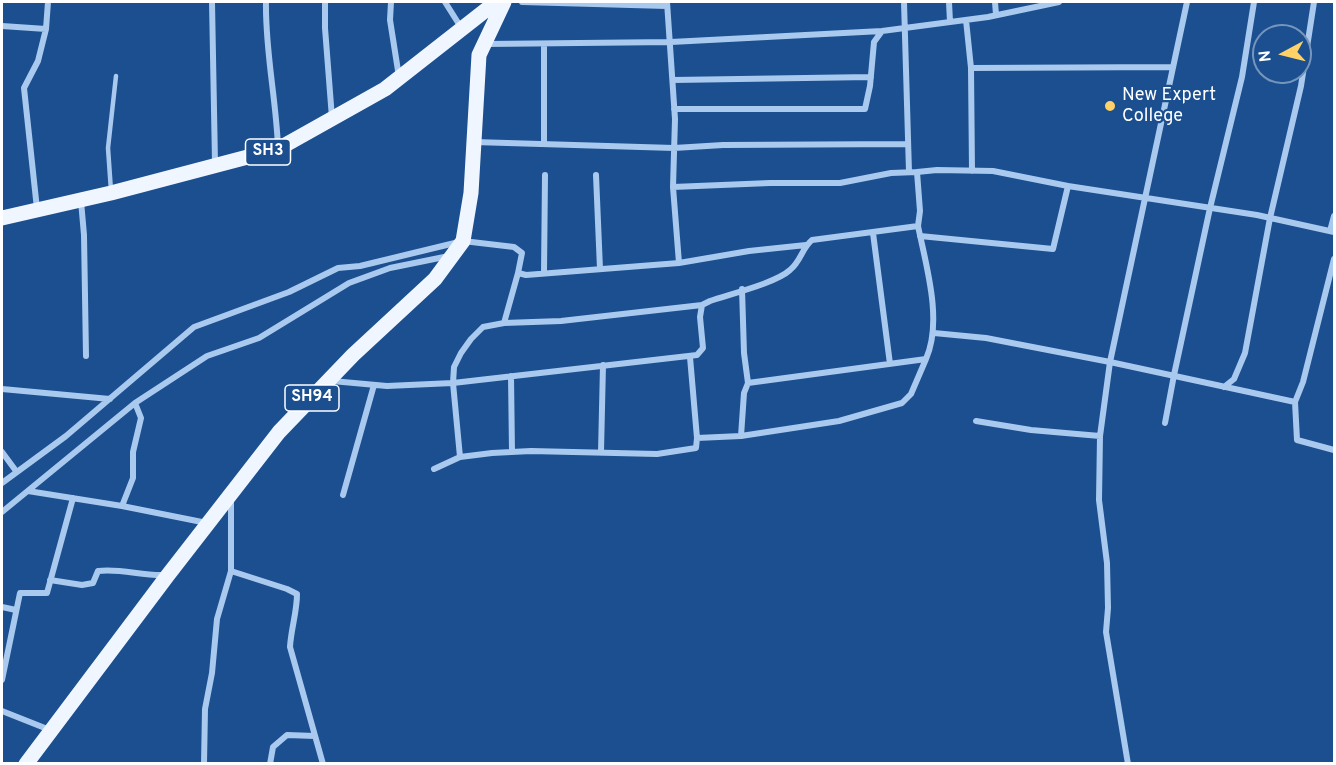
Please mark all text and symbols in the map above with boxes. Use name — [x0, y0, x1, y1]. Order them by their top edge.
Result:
north arrow — [1252, 24, 1312, 84]
text: N — [1255, 49, 1277, 63]
place label: New Expert College — [1122, 85, 1216, 128]
marker: New Expert College — [1103, 99, 1117, 113]
road number: SH3 — [246, 139, 290, 165]
road number: SH94 — [285, 385, 339, 411]

